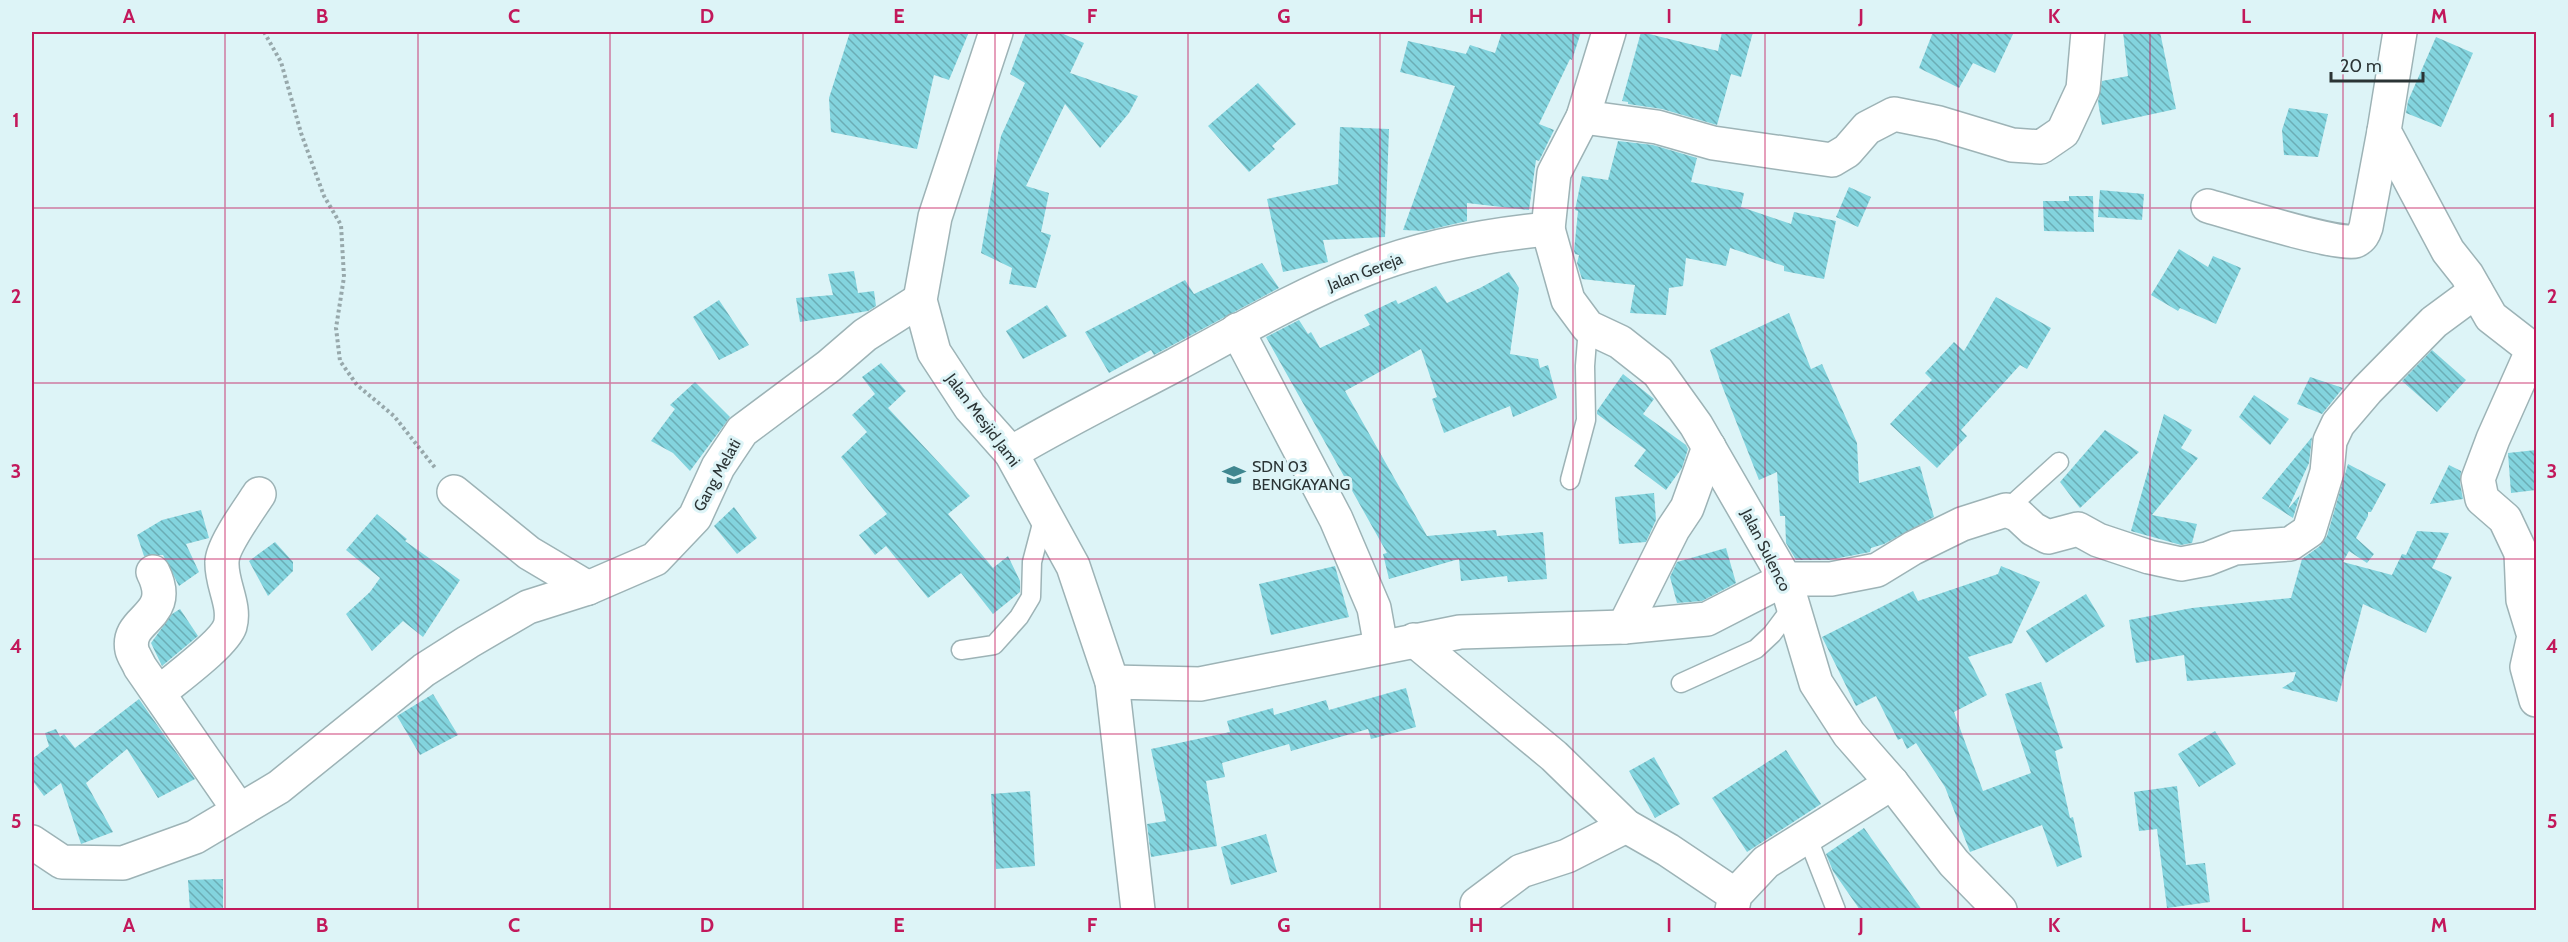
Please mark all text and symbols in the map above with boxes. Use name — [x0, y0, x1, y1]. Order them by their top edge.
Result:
text: A — [123, 4, 136, 28]
text: B — [316, 4, 328, 28]
text: C — [508, 4, 520, 28]
text: D — [700, 4, 714, 28]
text: E — [893, 4, 905, 28]
text: F — [1087, 4, 1098, 28]
text: G — [1277, 4, 1291, 28]
text: H — [1469, 4, 1483, 28]
text: I — [1666, 4, 1672, 28]
text: J — [1857, 4, 1864, 28]
text: K — [2048, 4, 2061, 28]
text: L — [2241, 4, 2251, 28]
text: M — [2431, 4, 2447, 28]
scale bar — [2331, 45, 2422, 83]
text: 20 m — [2340, 55, 2382, 77]
text: 1 — [12, 108, 20, 132]
text: 1 — [2548, 108, 2556, 132]
street label: Jalan Gereja — [1324, 249, 1405, 295]
text: 2 — [11, 284, 21, 308]
text: 2 — [2547, 284, 2557, 308]
street label: Jalan Mesjid Jami — [941, 369, 1024, 470]
street label: Gang Melati — [689, 435, 745, 515]
place label: SDN 03 BENGKAYANG — [1252, 457, 1350, 494]
text: 3 — [11, 459, 21, 483]
text: 3 — [2547, 459, 2557, 483]
school or university icon: SDN 03 BENGKAYANG — [1221, 462, 1247, 488]
street label: Jalan Sulenco — [1737, 505, 1795, 595]
text: 4 — [10, 634, 22, 658]
text: 4 — [2546, 634, 2558, 658]
text: 5 — [11, 809, 21, 833]
text: 5 — [2547, 809, 2557, 833]
text: A — [123, 913, 136, 937]
text: B — [316, 913, 328, 937]
text: C — [508, 913, 520, 937]
text: D — [700, 913, 714, 937]
text: E — [893, 913, 905, 937]
text: F — [1087, 913, 1098, 937]
text: G — [1277, 913, 1291, 937]
text: H — [1469, 913, 1483, 937]
text: I — [1666, 913, 1672, 937]
text: J — [1857, 913, 1864, 937]
text: K — [2048, 913, 2061, 937]
text: L — [2241, 913, 2251, 937]
text: M — [2431, 913, 2447, 937]

